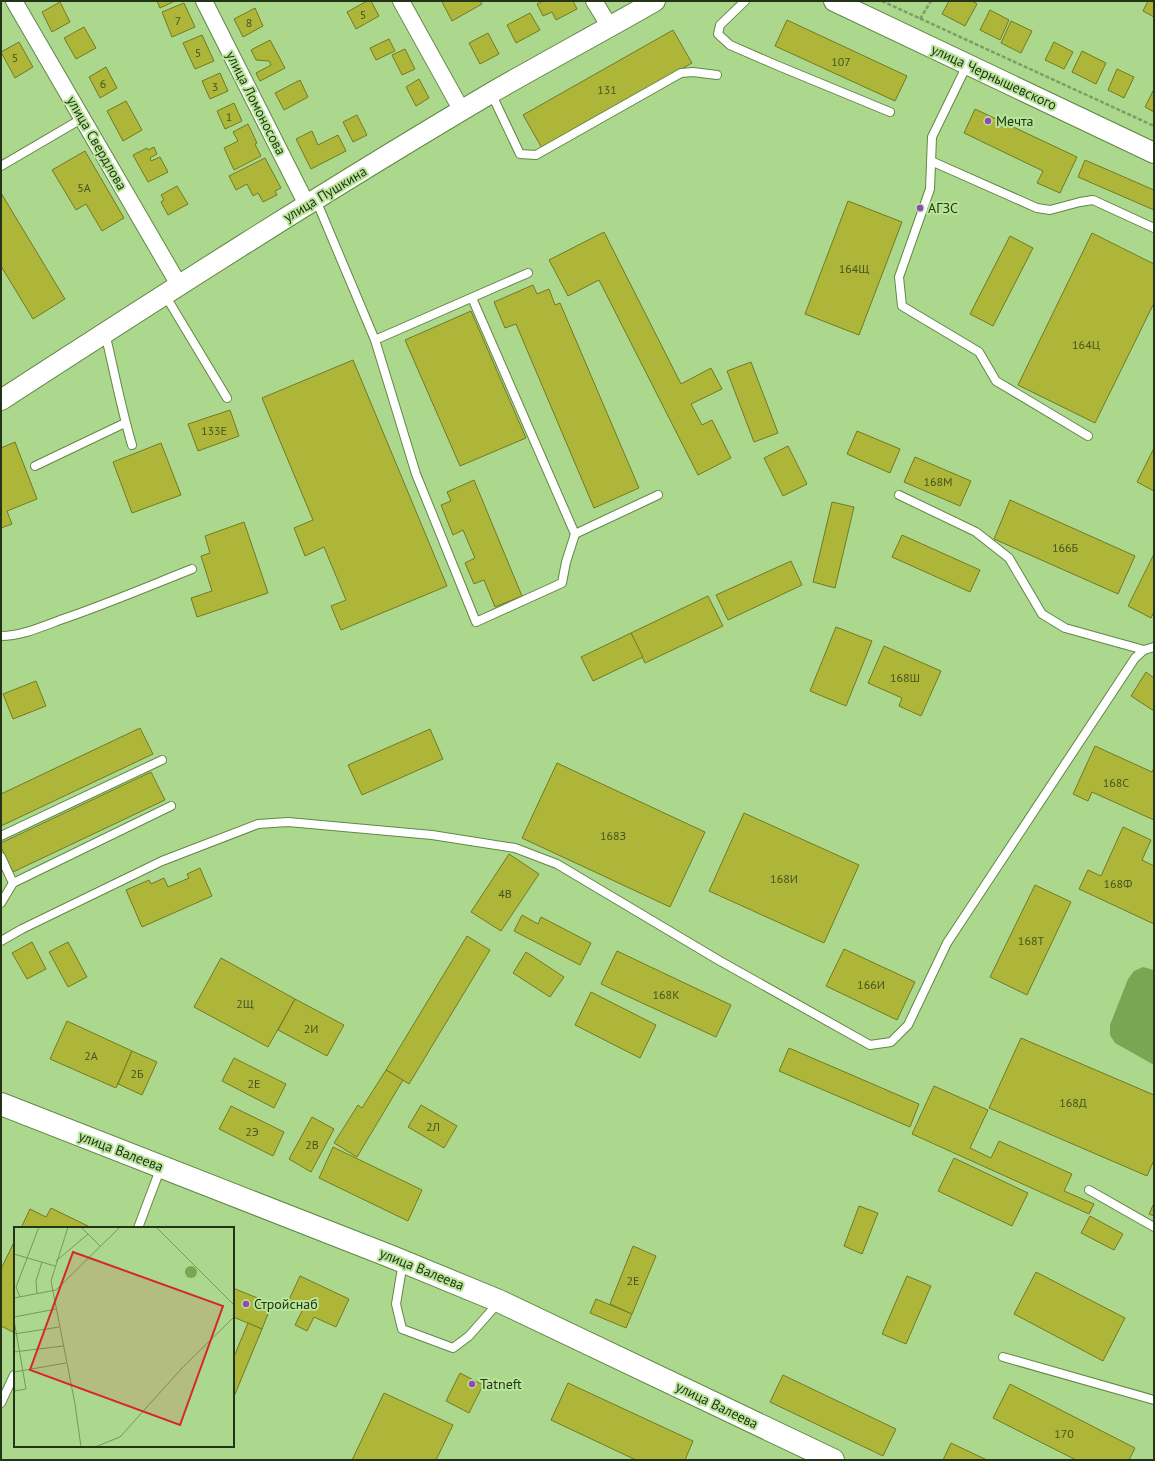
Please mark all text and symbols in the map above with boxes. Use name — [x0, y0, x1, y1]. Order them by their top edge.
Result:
house number: 5 — [360, 7, 366, 22]
house number: 7 — [175, 13, 181, 28]
house number: 8 — [246, 15, 252, 30]
street label: улица Чернышевского — [928, 40, 1060, 114]
house number: 5 — [195, 45, 201, 60]
street label: улица Ломоносова — [222, 48, 290, 158]
house number: 5 — [12, 50, 18, 65]
house number: 107 — [831, 54, 851, 69]
house number: 6 — [100, 76, 106, 91]
house number: 3 — [212, 79, 218, 94]
house number: 131 — [597, 82, 617, 97]
street label: улица Свердлова — [63, 93, 131, 193]
house number: 1 — [226, 109, 232, 124]
place label: Мечта — [996, 112, 1034, 130]
marker: Мечта — [983, 116, 993, 126]
street label: улица Пушкина — [280, 162, 370, 226]
house number: 5А — [77, 180, 91, 195]
place label: АГЗС — [928, 199, 958, 217]
marker: АГЗС — [915, 203, 925, 213]
house number: 164Щ — [839, 261, 869, 276]
house number: 164Ц — [1072, 337, 1100, 352]
house number: 133Е — [201, 423, 227, 438]
house number: 168М — [923, 474, 953, 489]
house number: 166Б — [1052, 540, 1079, 555]
house number: 168Ш — [890, 670, 920, 685]
house number: 168С — [1103, 775, 1129, 790]
house number: 168З — [600, 828, 626, 843]
house number: 168И — [770, 871, 798, 886]
house number: 168Ф — [1104, 876, 1132, 891]
house number: 4В — [498, 886, 512, 901]
house number: 168Т — [1018, 933, 1044, 948]
house number: 166И — [857, 977, 885, 992]
house number: 168К — [653, 987, 679, 1002]
house number: 2Щ — [236, 996, 254, 1011]
house number: 2И — [304, 1021, 318, 1036]
house number: 2А — [84, 1048, 98, 1063]
house number: 2Б — [130, 1066, 144, 1081]
house number: 2Е — [248, 1076, 260, 1091]
house number: 168Д — [1059, 1095, 1087, 1110]
house number: 2Л — [426, 1119, 440, 1134]
house number: 2Э — [245, 1124, 259, 1139]
street label: улица Валеева — [76, 1127, 166, 1175]
house number: 2В — [305, 1137, 319, 1152]
inset map — [14, 1227, 234, 1447]
street label: улица Валеева — [377, 1244, 467, 1294]
house number: 2Е — [627, 1273, 639, 1288]
place label: Стройснаб — [254, 1295, 318, 1313]
marker: Стройснаб — [241, 1299, 251, 1309]
place label: Tatneft — [480, 1375, 522, 1393]
street label: улица Валеева — [673, 1377, 761, 1433]
marker: Tatneft — [467, 1379, 477, 1389]
house number: 170 — [1054, 1426, 1074, 1441]

